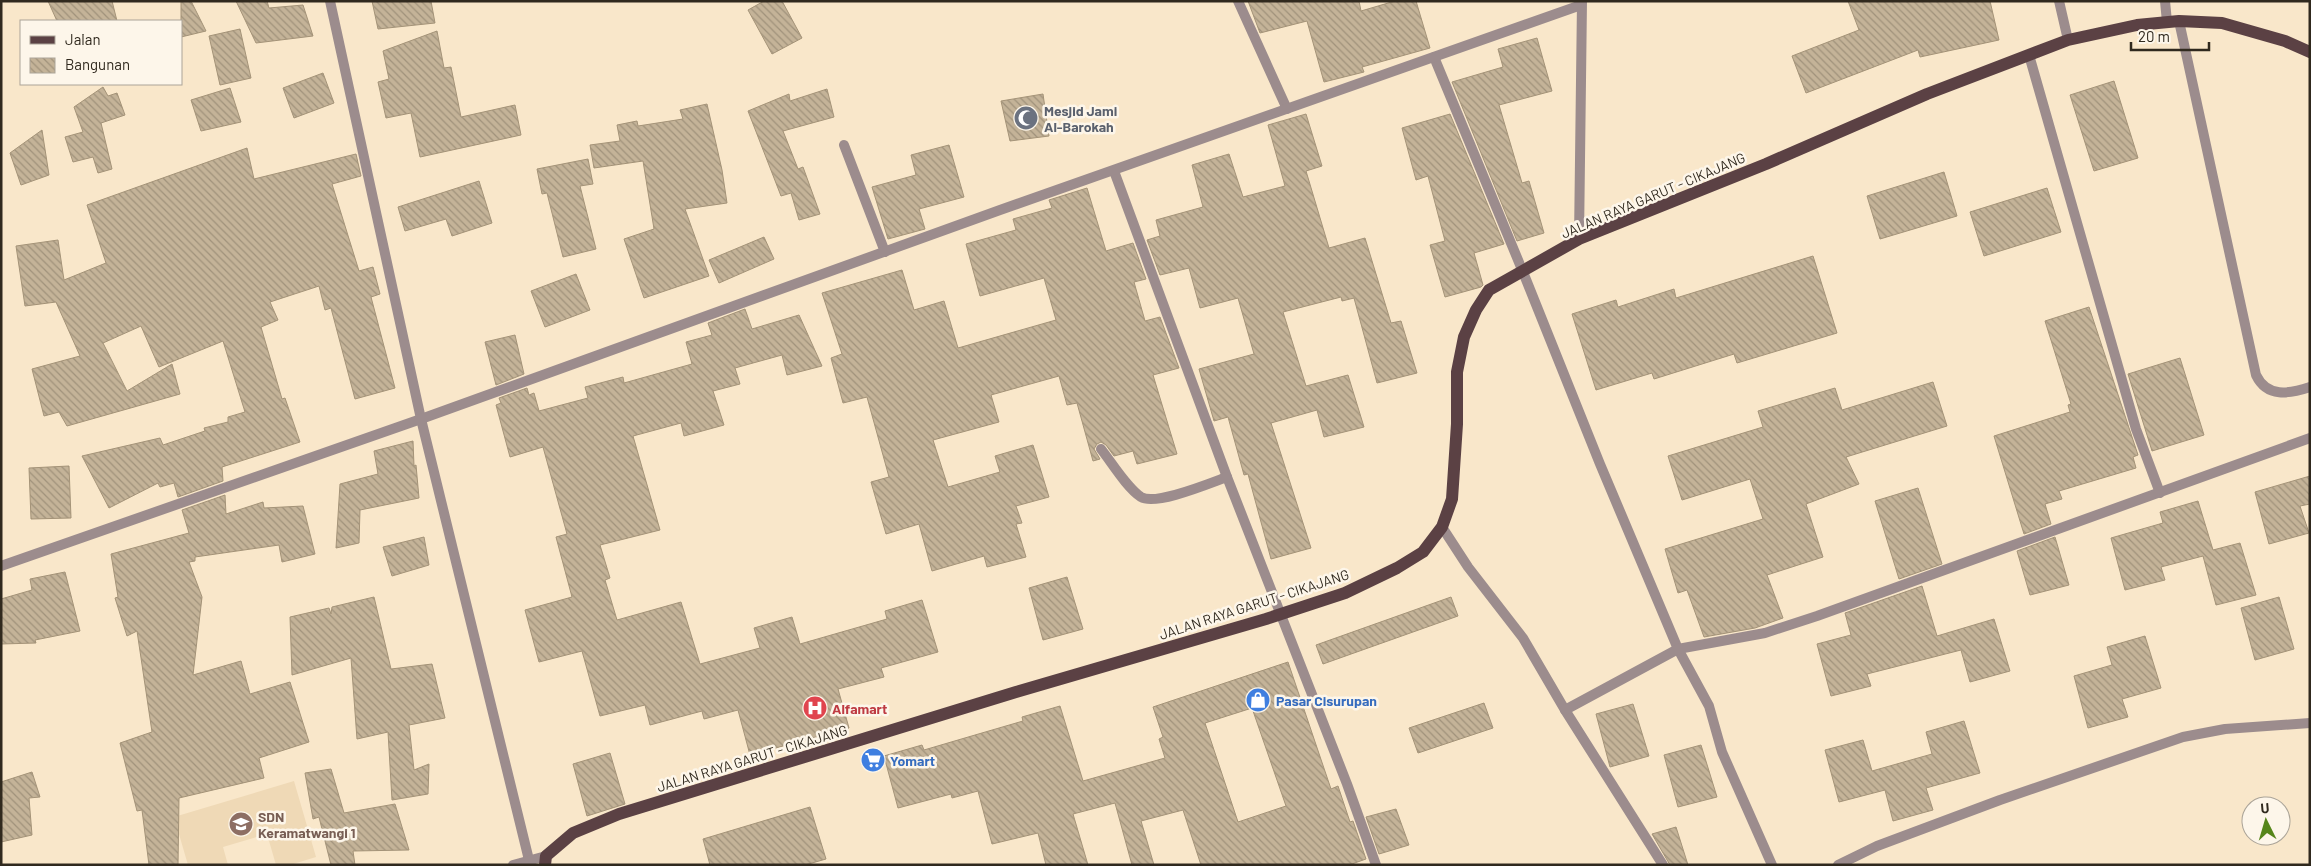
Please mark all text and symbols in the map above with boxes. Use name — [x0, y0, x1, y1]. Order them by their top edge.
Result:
legend — [20, 20, 182, 85]
scale bar — [2131, 20, 2208, 52]
text: 20 m — [2138, 27, 2170, 45]
text: Jalan — [65, 30, 101, 48]
text: Bangunan — [65, 55, 130, 73]
place label: Mesjid Jami Al-Barokah — [1044, 102, 1117, 135]
mosque icon: Mesjid Jami Al-Barokah — [1013, 105, 1039, 131]
street label: JALAN RAYA GARUT - CIKAJANG — [1558, 148, 1748, 242]
street label: JALAN RAYA GARUT - CIKAJANG — [1157, 565, 1351, 643]
shop icon: Pasar Cisurupan — [1245, 687, 1271, 713]
place label: Pasar Cisurupan — [1276, 692, 1377, 709]
hospital icon: Alfamart — [802, 695, 828, 721]
place label: Alfamart — [832, 700, 887, 717]
street label: JALAN RAYA GARUT - CIKAJANG — [655, 721, 849, 795]
supermarket icon: Yomart — [860, 747, 886, 773]
place label: Yomart — [890, 752, 935, 769]
north arrow — [2241, 796, 2291, 846]
text: U — [2260, 799, 2270, 816]
place label: SDN Keramatwangi 1 — [258, 808, 356, 841]
school or university icon: SDN Keramatwangi 1 — [228, 811, 254, 837]

